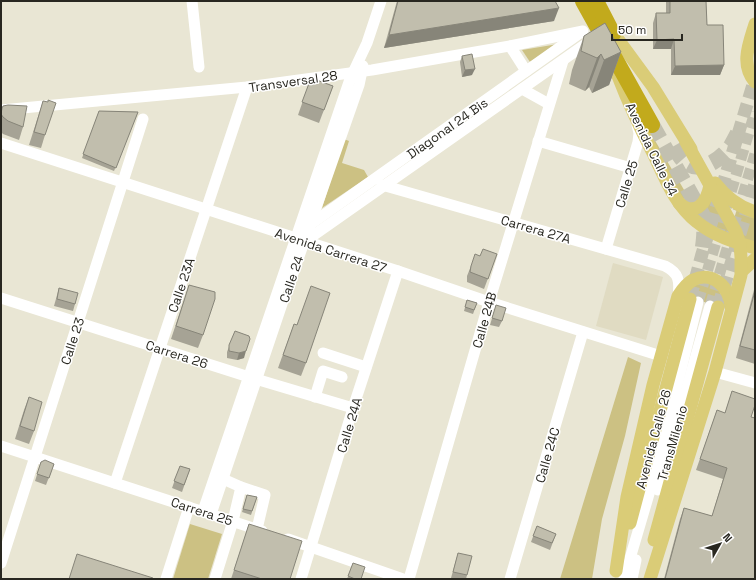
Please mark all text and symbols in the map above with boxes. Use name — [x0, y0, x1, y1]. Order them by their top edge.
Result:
scale bar — [612, 16, 682, 42]
text: 50 m — [618, 22, 646, 38]
street label: Transversal 28 — [248, 67, 338, 96]
street label: Diagonal 24 Bis — [403, 94, 491, 163]
street label: Avenida Calle 34 — [622, 100, 682, 199]
street label: Calle 25 — [611, 158, 642, 210]
street label: Carrera 27A — [499, 211, 573, 248]
street label: Avenida Carrera 27 — [273, 224, 389, 277]
street label: Calle 24 — [275, 253, 307, 305]
street label: Calle 23A — [164, 255, 199, 315]
street label: Calle 24B — [468, 290, 501, 350]
street label: Calle 23 — [57, 315, 88, 367]
street label: Carrera 26 — [144, 336, 210, 373]
street label: Avenida Calle 26 — [632, 388, 675, 490]
street label: Calle 24A — [333, 395, 366, 455]
street label: TransMilenio — [654, 403, 691, 483]
street label: Calle 24C — [531, 425, 564, 485]
street label: Carrera 25 — [169, 493, 235, 530]
north arrow — [700, 524, 740, 564]
text: N — [720, 530, 736, 545]

